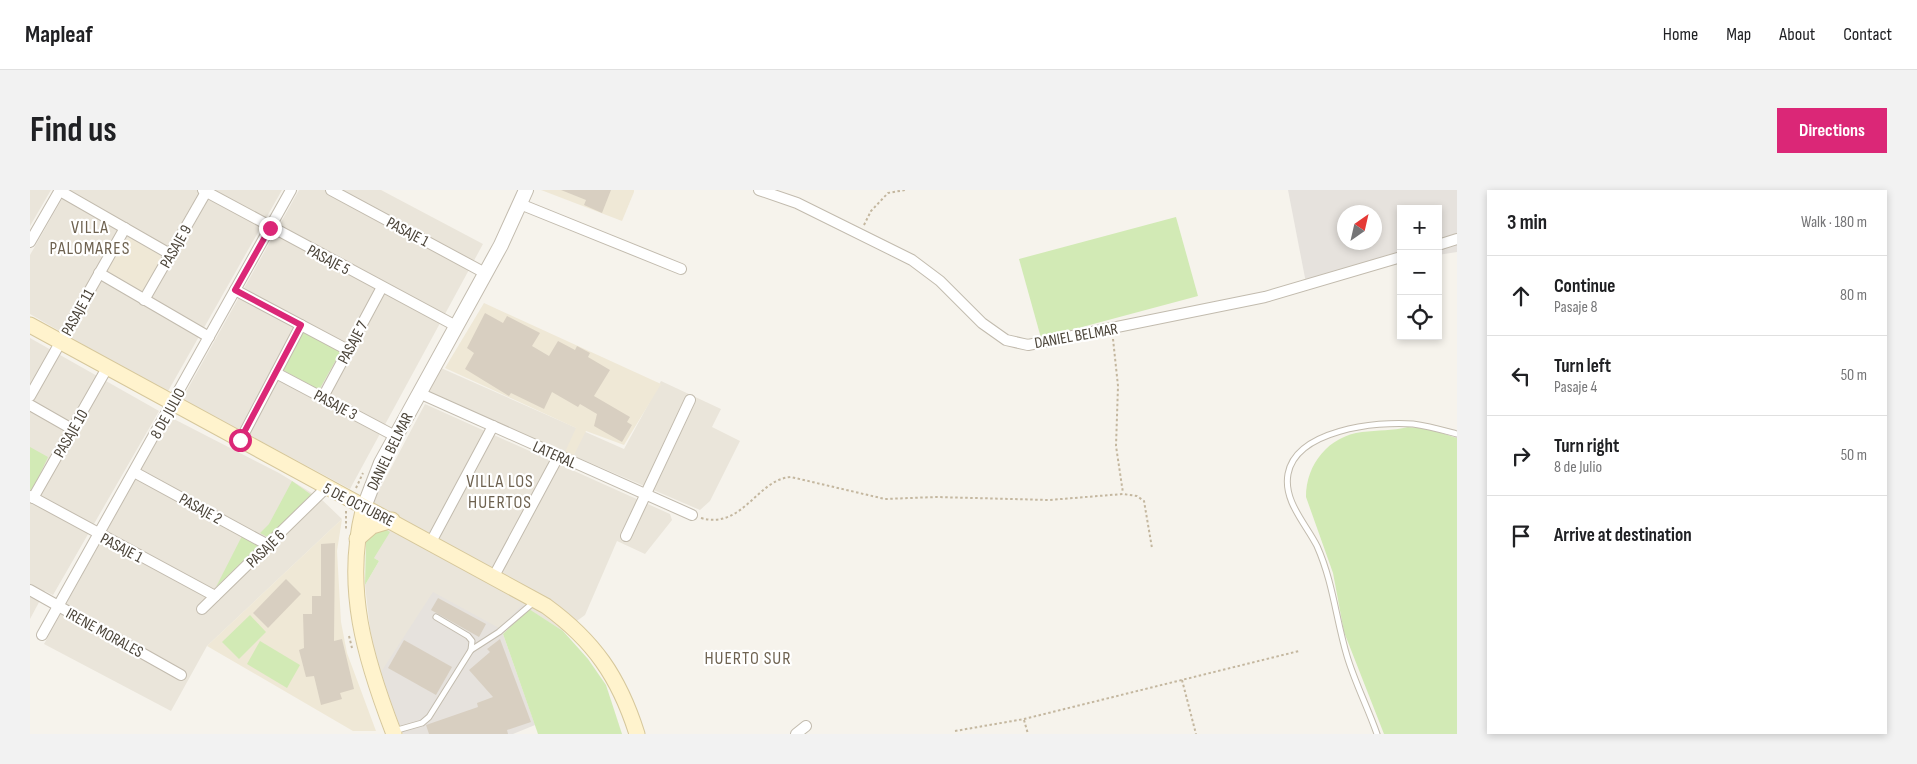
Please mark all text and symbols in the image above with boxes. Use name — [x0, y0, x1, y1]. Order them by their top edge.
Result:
text: Mapleaf — [25, 20, 93, 49]
text: Home — [1663, 24, 1698, 45]
text: Map — [1726, 24, 1751, 45]
text: About — [1779, 24, 1815, 45]
text: Contact — [1843, 24, 1892, 45]
button: Directions — [1777, 108, 1887, 153]
text: Find us — [30, 109, 117, 152]
north arrow — [1337, 205, 1382, 250]
map controls — [1397, 205, 1442, 340]
button: + — [1397, 205, 1442, 250]
text: 3 min — [1507, 210, 1547, 235]
street label: PASAJE 1 — [383, 213, 432, 251]
text: Walk · 180 m — [1801, 213, 1867, 232]
district label: VILLA PALOMARES — [50, 217, 130, 259]
route end — [259, 217, 282, 240]
street label: PASAJE 9 — [156, 222, 196, 272]
street label: PASAJE 5 — [304, 241, 353, 279]
button: − — [1397, 250, 1442, 295]
text: Continue — [1554, 275, 1615, 298]
icon: ahead — [1507, 282, 1535, 310]
street label: PASAJE 11 — [58, 286, 99, 340]
text: 80 m — [1840, 286, 1867, 305]
button: locate — [1397, 295, 1442, 340]
text: Pasaje 8 — [1554, 298, 1597, 317]
street label: PASAJE 7 — [334, 317, 373, 367]
street label: DANIEL BELMAR — [1033, 320, 1119, 353]
text: Turn left — [1554, 355, 1611, 378]
icon: left — [1507, 362, 1535, 390]
text: 50 m — [1841, 366, 1867, 385]
text: Pasaje 4 — [1554, 378, 1597, 397]
street label: 8 DE JULIO — [147, 385, 190, 442]
street label: PASAJE 3 — [310, 386, 360, 425]
street label: PASAJE 10 — [50, 406, 93, 461]
street label: DANIEL BELMAR — [363, 410, 417, 494]
route start — [229, 429, 252, 452]
text: Turn right — [1554, 435, 1619, 458]
street label: LATERAL — [530, 437, 579, 473]
icon: right — [1507, 442, 1535, 470]
text: 50 m — [1841, 446, 1867, 465]
text: 8 de Julio — [1554, 458, 1602, 477]
district label: VILLA LOS HUERTOS — [466, 471, 534, 513]
street label: 5 DE OCTUBRE — [320, 479, 397, 531]
street label: PASAJE 2 — [175, 490, 225, 529]
icon: arrive — [1507, 522, 1535, 550]
text: Arrive at destination — [1554, 524, 1692, 547]
street label: PASAJE 6 — [243, 526, 289, 572]
street label: PASAJE 1 — [97, 529, 146, 567]
street label: IRENE MORALES — [62, 604, 146, 662]
district label: HUERTO SUR — [704, 648, 792, 669]

